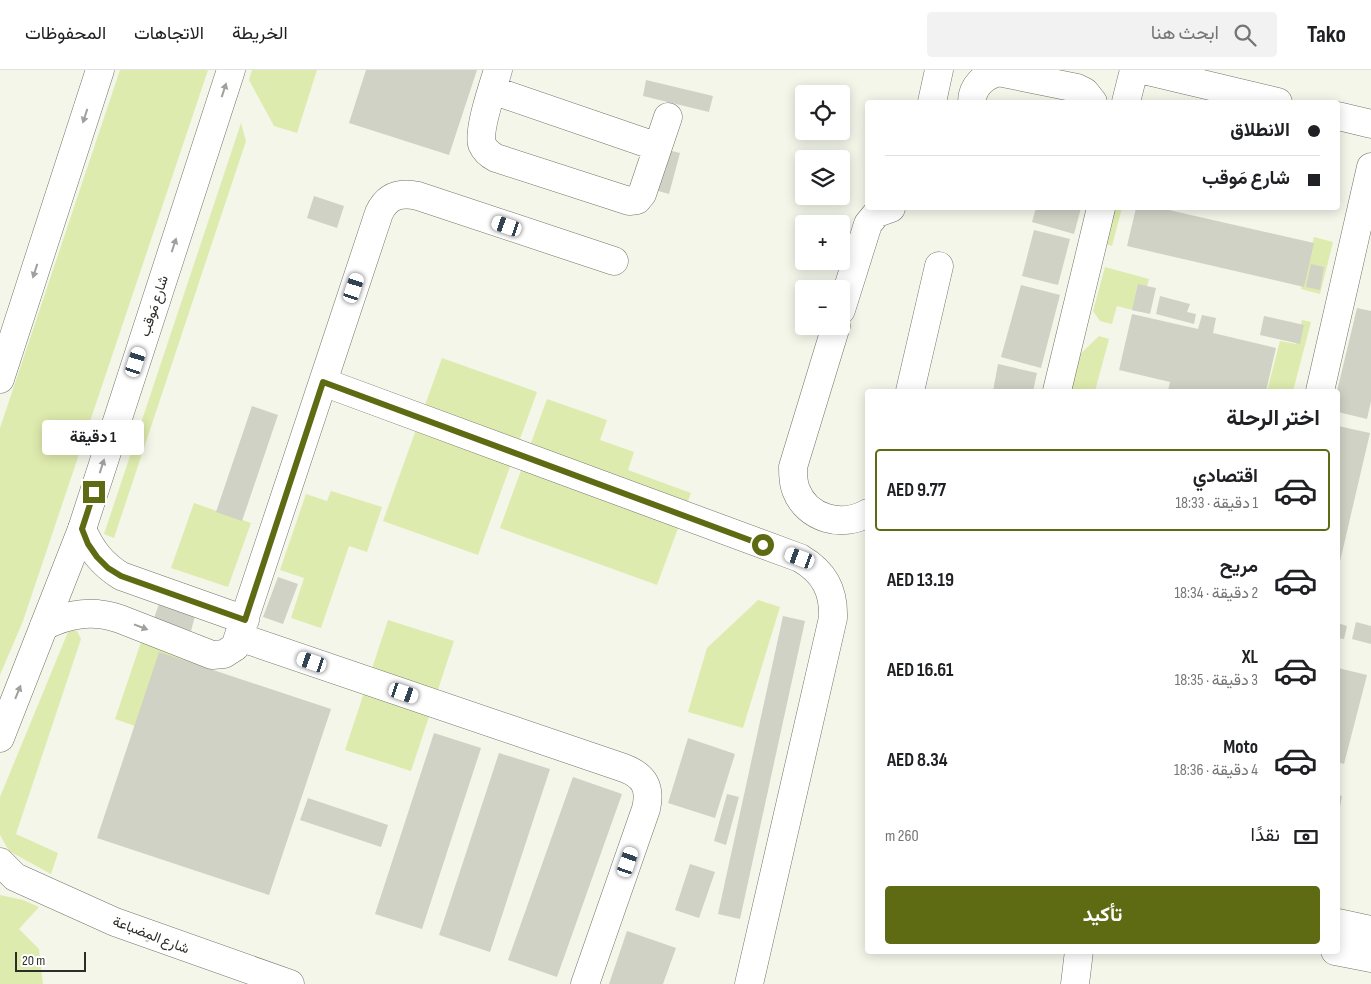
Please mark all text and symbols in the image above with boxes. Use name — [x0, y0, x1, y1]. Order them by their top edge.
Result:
search box — [927, 12, 1277, 57]
text: Tako — [1307, 20, 1346, 49]
icon: search — [1231, 21, 1259, 49]
text: ابحث هنا — [1151, 22, 1219, 45]
text: المحفوظات — [25, 23, 106, 44]
text: الاتجاهات — [134, 23, 204, 44]
text: الخريطة — [232, 23, 288, 44]
one-way arrow — [221, 83, 229, 98]
map controls — [795, 85, 850, 335]
button: locate — [795, 85, 850, 140]
one-way arrow — [81, 109, 89, 124]
text: الانطلاق — [1230, 119, 1290, 142]
button: layers — [795, 150, 850, 205]
text: شارع مَوقب — [1202, 167, 1290, 190]
car — [490, 214, 523, 238]
button: + — [795, 215, 850, 270]
one-way arrow — [170, 237, 178, 252]
one-way arrow — [31, 264, 39, 279]
car — [342, 271, 365, 305]
street label: شارع مَوقب — [136, 273, 174, 339]
button: − — [795, 280, 850, 335]
car — [124, 345, 147, 379]
text: اختر الرحلة — [1226, 405, 1320, 432]
callout: 1 دقيقة — [43, 420, 145, 454]
text: 1 دقيقة — [70, 428, 116, 447]
one-way arrow — [99, 459, 107, 474]
text: اقتصادي — [1193, 465, 1258, 488]
icon: car — [1273, 468, 1318, 513]
text: AED 9.77 — [887, 479, 946, 502]
route end — [83, 481, 105, 503]
text: 1 دقيقة · 18:33 — [1175, 494, 1258, 513]
route start — [752, 534, 774, 556]
car — [783, 546, 816, 570]
text: مريح — [1220, 555, 1258, 578]
icon: car — [1273, 558, 1318, 603]
text: AED 13.19 — [887, 569, 954, 592]
text: 2 دقيقة · 18:34 — [1174, 584, 1258, 603]
one-way arrow — [134, 623, 149, 631]
text: XL — [1242, 646, 1258, 669]
icon: car — [1273, 648, 1318, 693]
car — [295, 650, 328, 674]
text: AED 16.61 — [887, 659, 954, 682]
text: 3 دقيقة · 18:35 — [1175, 671, 1258, 690]
car — [387, 681, 420, 705]
one-way arrow — [14, 684, 22, 699]
text: Moto — [1223, 736, 1258, 759]
icon: car — [1273, 738, 1318, 783]
text: AED 8.34 — [887, 749, 948, 772]
text: 4 دقيقة · 18:36 — [1174, 761, 1258, 780]
icon: cash — [1292, 823, 1320, 851]
text: نقدًا — [1251, 824, 1280, 847]
text: 260 m — [885, 827, 919, 846]
car — [616, 845, 639, 879]
button: تأكيد — [885, 886, 1320, 944]
street label: شارع المِضباعة — [110, 913, 192, 959]
scale bar — [15, 949, 86, 972]
text: 20 m — [22, 952, 45, 969]

